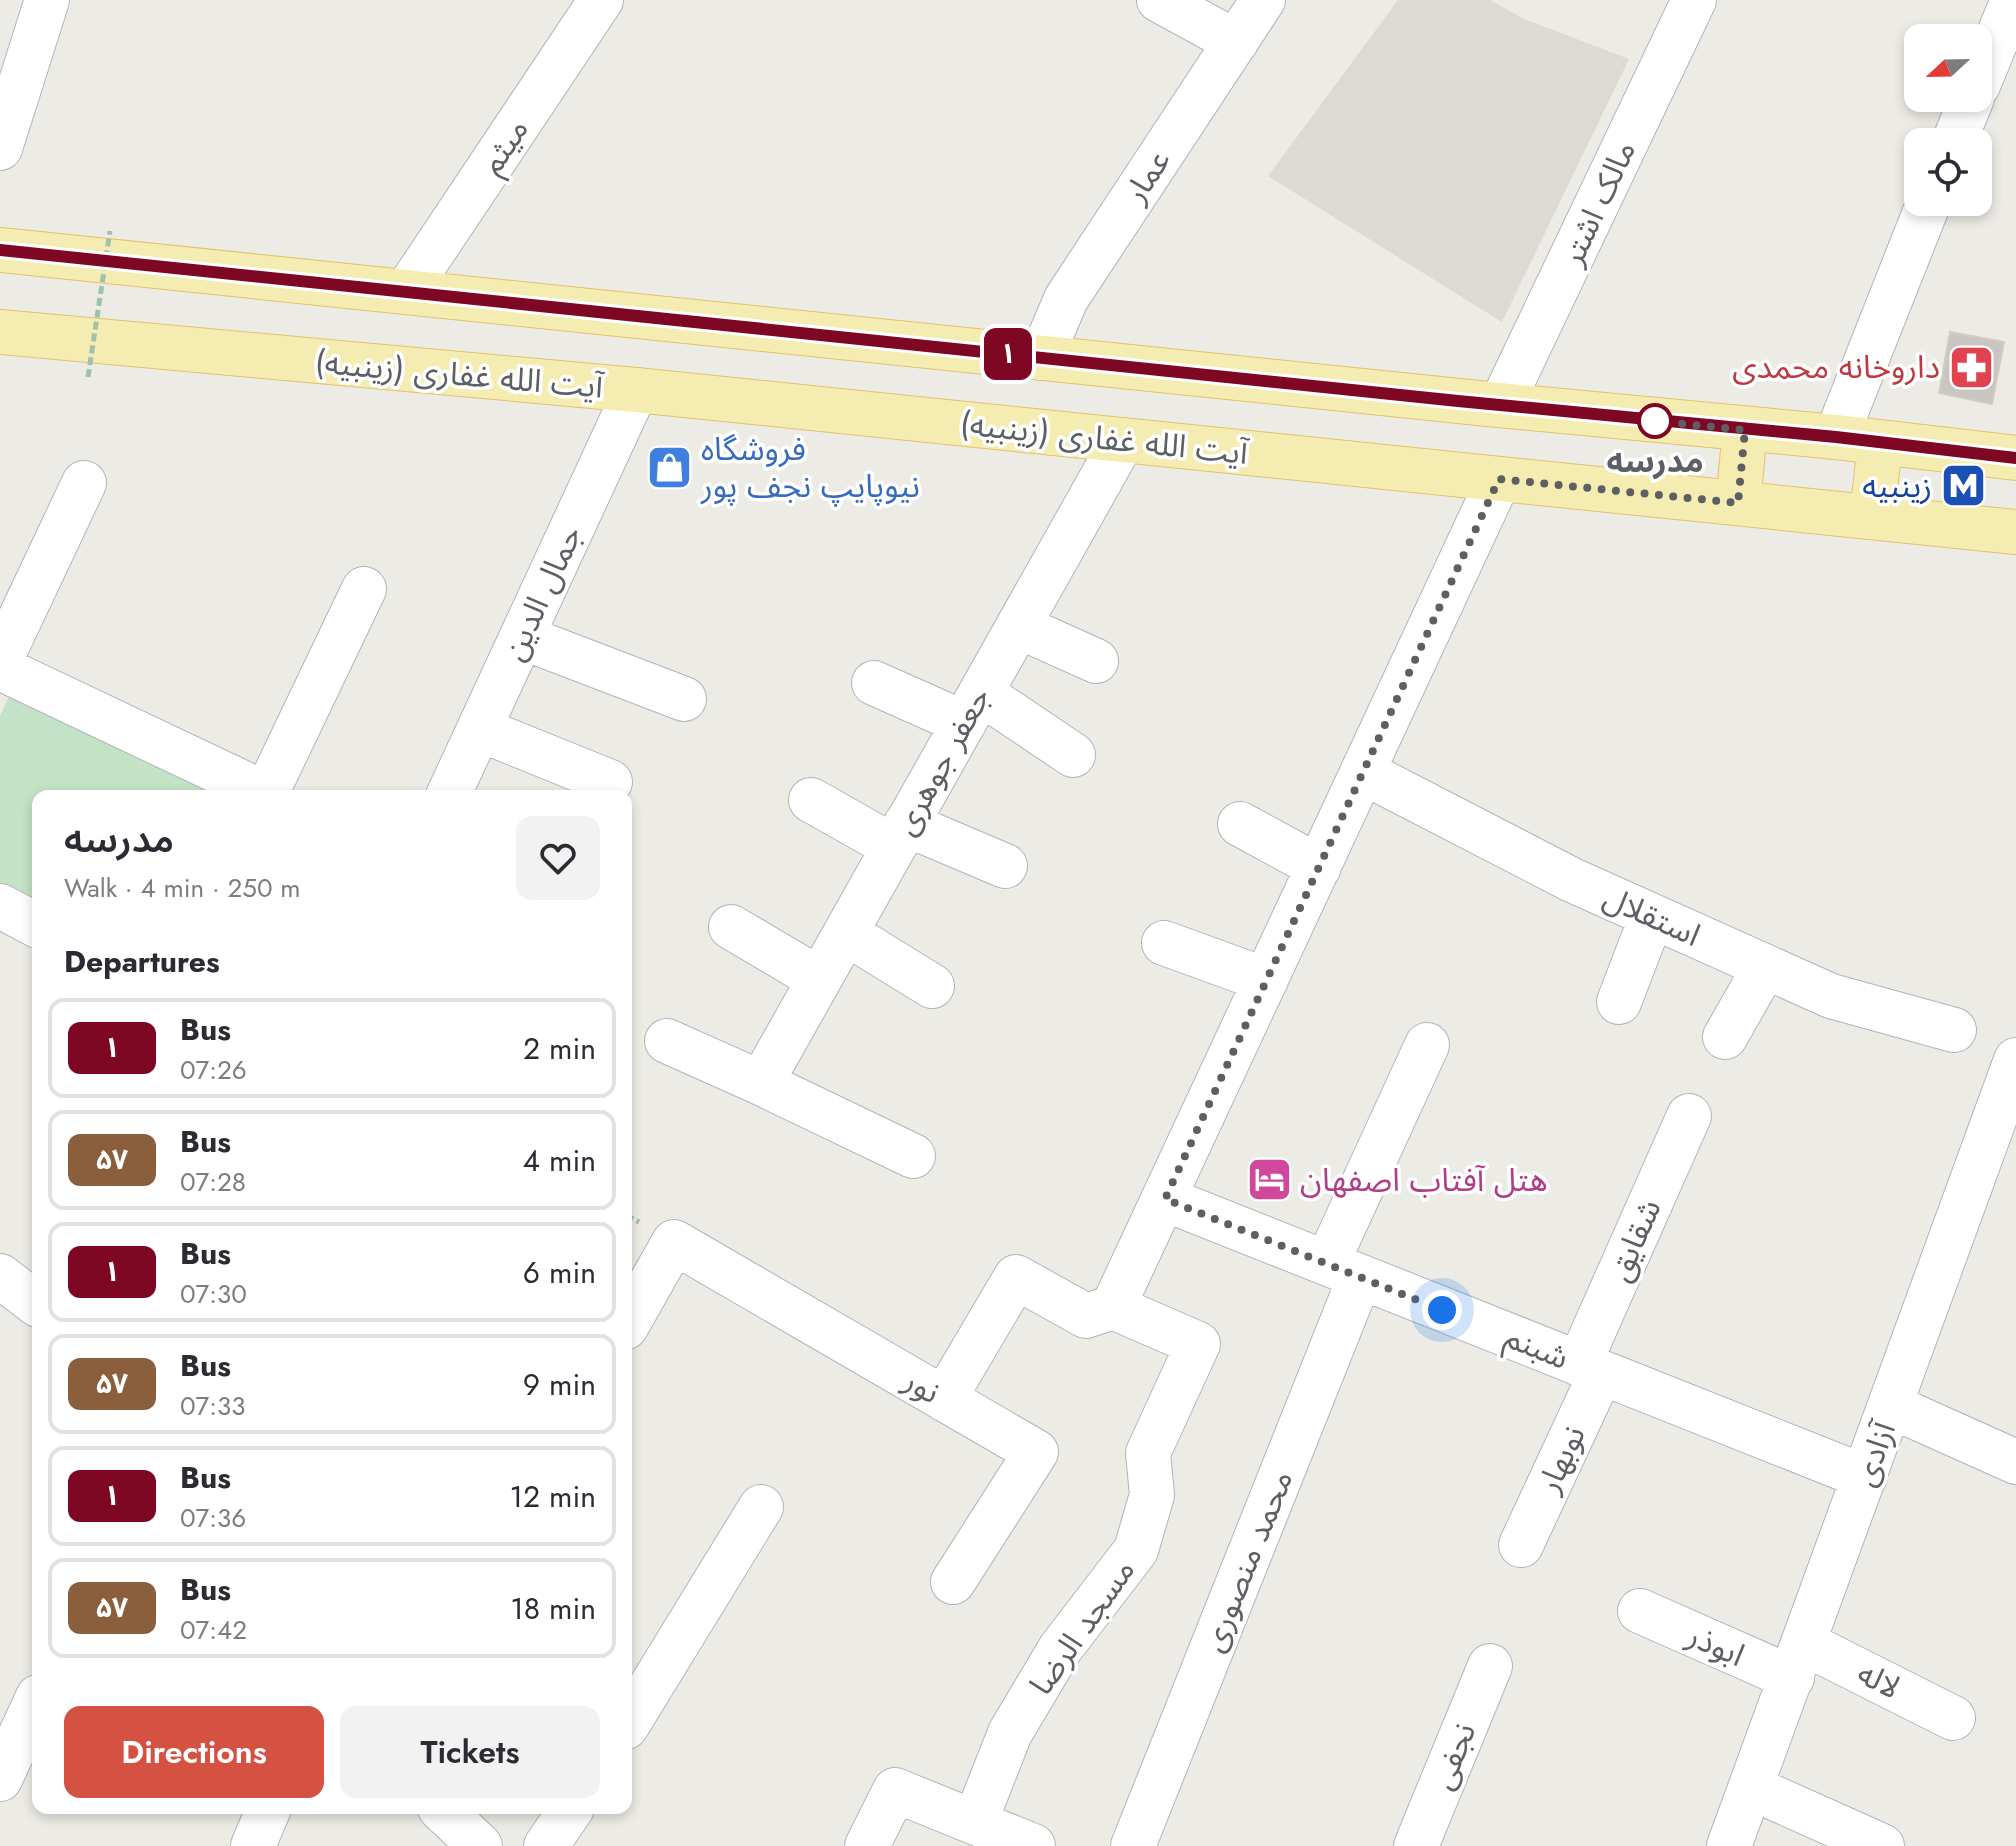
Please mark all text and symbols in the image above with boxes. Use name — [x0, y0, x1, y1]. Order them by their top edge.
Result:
north arrow — [1904, 24, 1992, 112]
map controls — [1904, 24, 1992, 216]
street label: میثم — [469, 109, 540, 184]
button: locate — [1904, 128, 1992, 216]
street label: مالک اشتر — [1549, 133, 1647, 274]
street label: عمار — [1112, 140, 1181, 213]
line badge: ۱ — [982, 328, 1034, 380]
text: ۱ — [1000, 333, 1016, 374]
street label: آیت الله غفاری (زینبیه) — [313, 338, 607, 410]
pharmacy icon: داروخانه محمدی — [1947, 343, 1995, 391]
place label: داروخانه محمدی — [1732, 344, 1940, 390]
street label: آیت الله غفاری (زینبیه) — [958, 400, 1252, 476]
marker: مدرسه — [1638, 404, 1672, 438]
place label: فروشگاه نیوپایپ نجف پور — [700, 426, 920, 509]
place label: مدرسه — [1606, 438, 1704, 484]
shop icon: فروشگاه نیوپایپ نجف پور — [646, 443, 694, 491]
metro station icon: زینبیه — [1939, 462, 1987, 510]
place label: زینبیه — [1862, 463, 1932, 509]
street label: جمال الدین — [491, 518, 593, 668]
street label: جعفر جوهری — [882, 679, 1002, 843]
text: مدرسه — [64, 811, 174, 866]
button: heart — [516, 816, 600, 900]
text: Walk · 4 min · 250 m — [64, 869, 301, 907]
street label: استقلال — [1596, 874, 1708, 958]
text: Departures — [64, 940, 220, 983]
text: Bus — [180, 1008, 231, 1051]
text: ۱ — [104, 1027, 120, 1068]
text: 2 min — [523, 1027, 596, 1070]
text: 07:26 — [180, 1051, 247, 1089]
text: Bus — [180, 1120, 231, 1163]
text: ۵۷ — [96, 1139, 128, 1180]
text: 4 min — [523, 1139, 596, 1182]
hotel icon: هتل آفتاب اصفهان — [1245, 1156, 1293, 1204]
place label: هتل آفتاب اصفهان — [1300, 1157, 1548, 1203]
text: 07:28 — [180, 1163, 246, 1201]
street label: شقایق — [1596, 1192, 1672, 1288]
text: Bus — [180, 1232, 231, 1275]
text: ۱ — [104, 1251, 120, 1292]
text: 6 min — [523, 1251, 596, 1294]
text: 07:30 — [180, 1275, 247, 1313]
your location — [1422, 1290, 1462, 1330]
street label: شبنم — [1498, 1313, 1576, 1381]
text: Bus — [180, 1344, 231, 1387]
street label: نور — [894, 1357, 949, 1415]
text: ۵۷ — [96, 1363, 128, 1404]
text: 9 min — [523, 1363, 596, 1406]
text: 07:33 — [180, 1387, 245, 1425]
street label: آزادی — [1841, 1414, 1907, 1493]
street label: نوبهار — [1525, 1418, 1597, 1501]
text: Bus — [180, 1456, 231, 1499]
street label: محمد منصوری — [1190, 1464, 1304, 1658]
text: ۱ — [104, 1475, 120, 1516]
text: 12 min — [509, 1475, 596, 1518]
text: 07:36 — [180, 1499, 246, 1537]
street label: مسجد الرضا — [1018, 1550, 1146, 1704]
text: Bus — [180, 1568, 231, 1611]
text: ۵۷ — [96, 1587, 128, 1628]
text: 18 min — [510, 1587, 596, 1630]
text: 07:42 — [180, 1611, 247, 1649]
street label: ابوذر — [1679, 1612, 1752, 1678]
street label: لاله — [1850, 1650, 1908, 1710]
button: Directions — [64, 1706, 324, 1798]
button: Tickets — [340, 1706, 600, 1798]
street label: نجفی — [1419, 1716, 1487, 1796]

